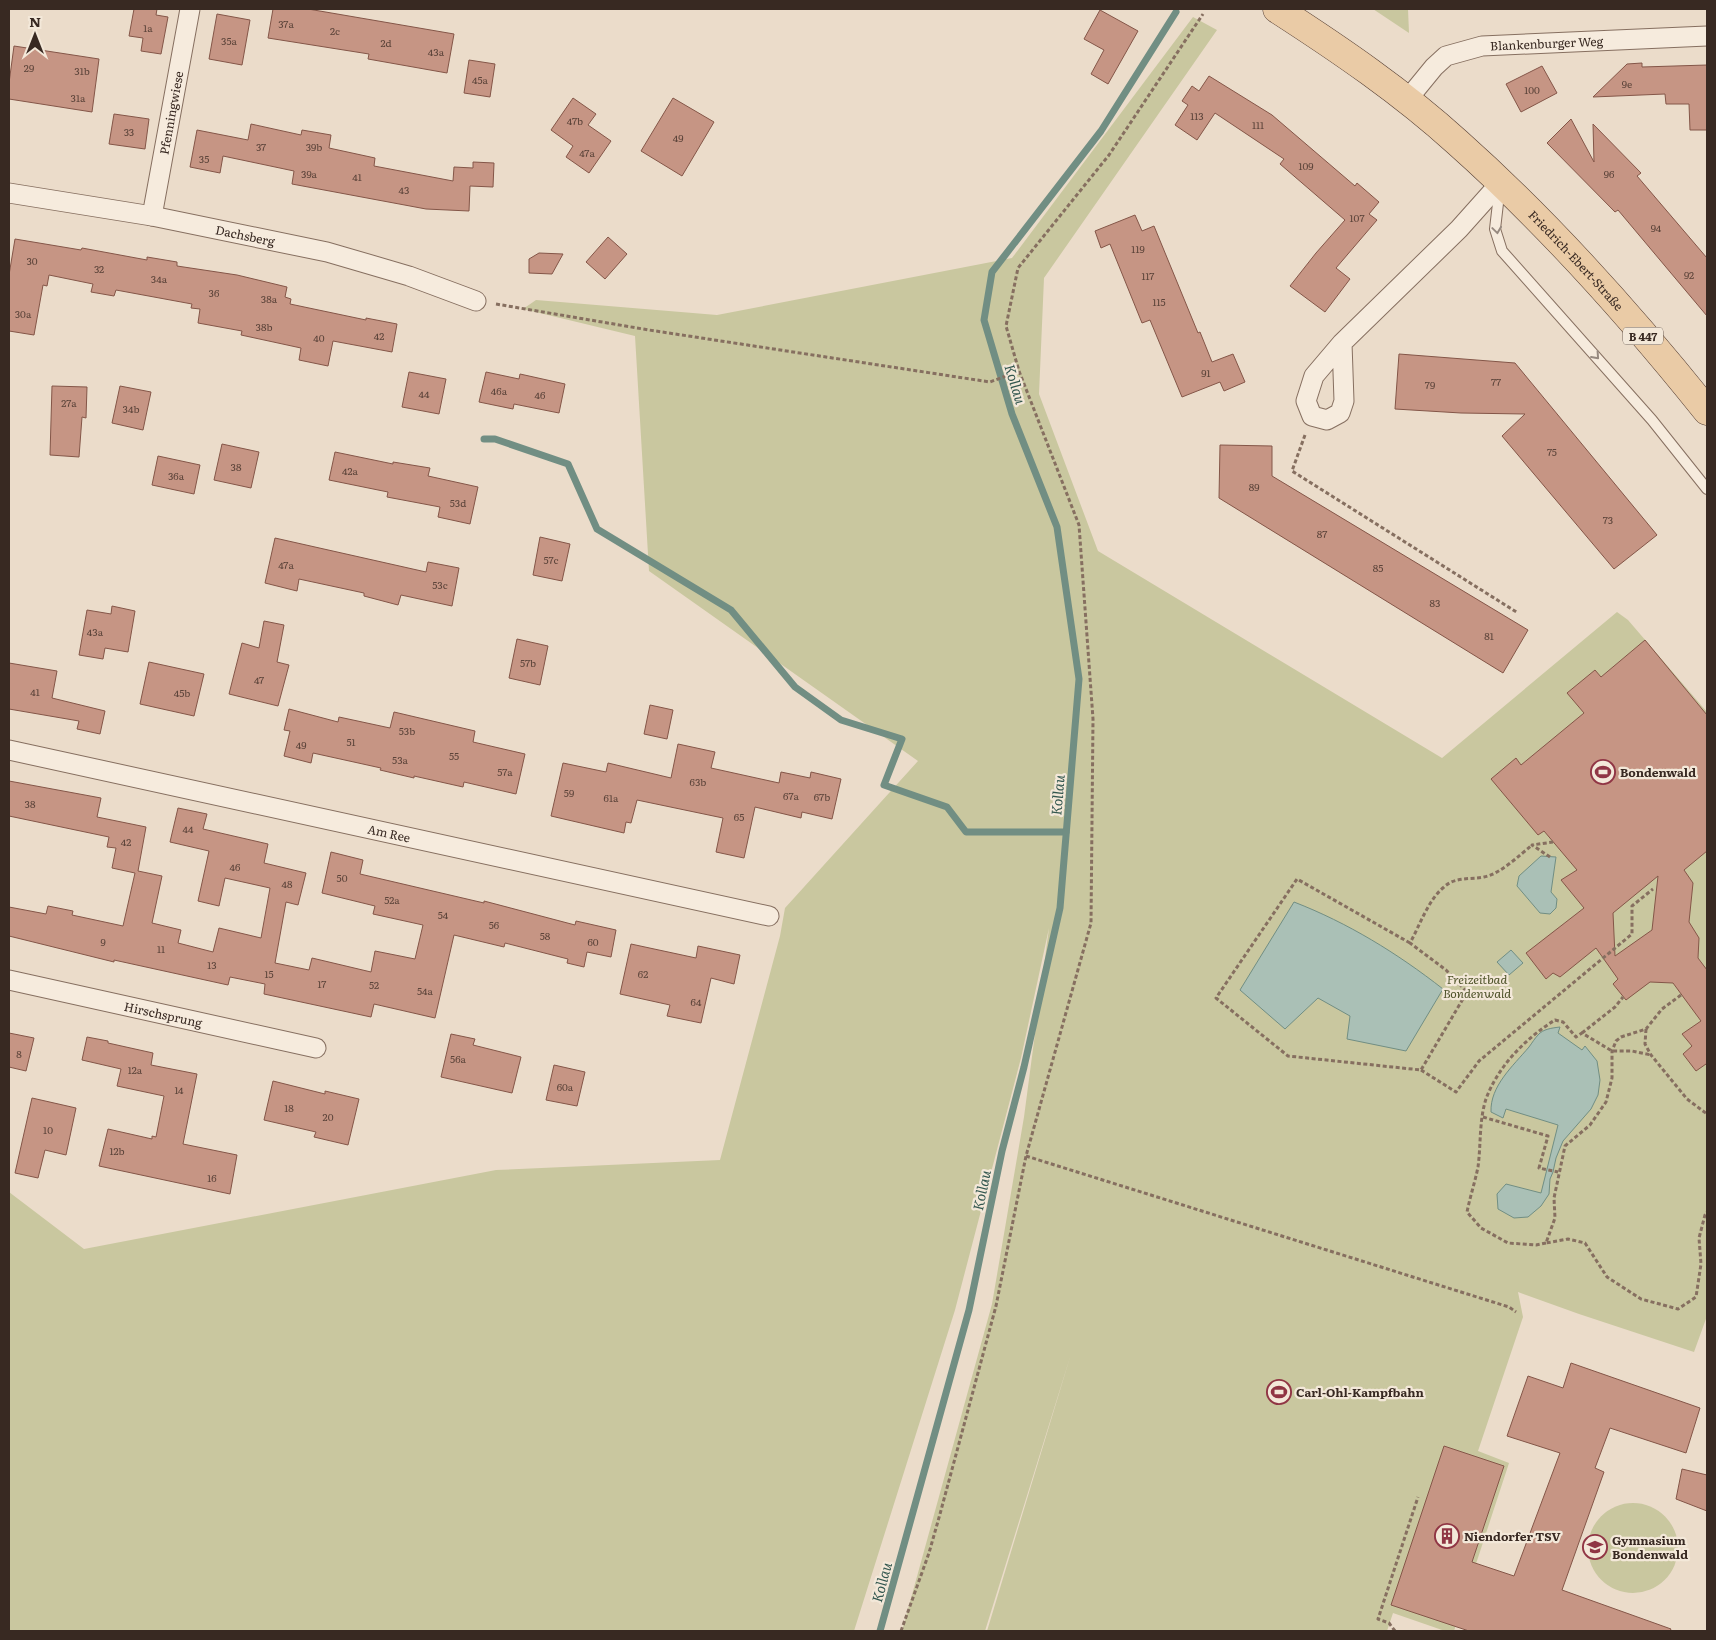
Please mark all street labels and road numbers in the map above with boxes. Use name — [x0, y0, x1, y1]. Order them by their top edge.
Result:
street label: Blankenburger Weg — [1490, 32, 1604, 55]
street label: Pfenningwiese — [154, 70, 187, 156]
street label: Friedrich-Ebert-Straße — [1525, 206, 1628, 314]
street label: Dachsberg — [214, 220, 277, 250]
road number: B 447 — [1623, 328, 1663, 344]
street label: Am Ree — [366, 820, 412, 846]
street label: Hirschsprung — [122, 997, 204, 1032]

